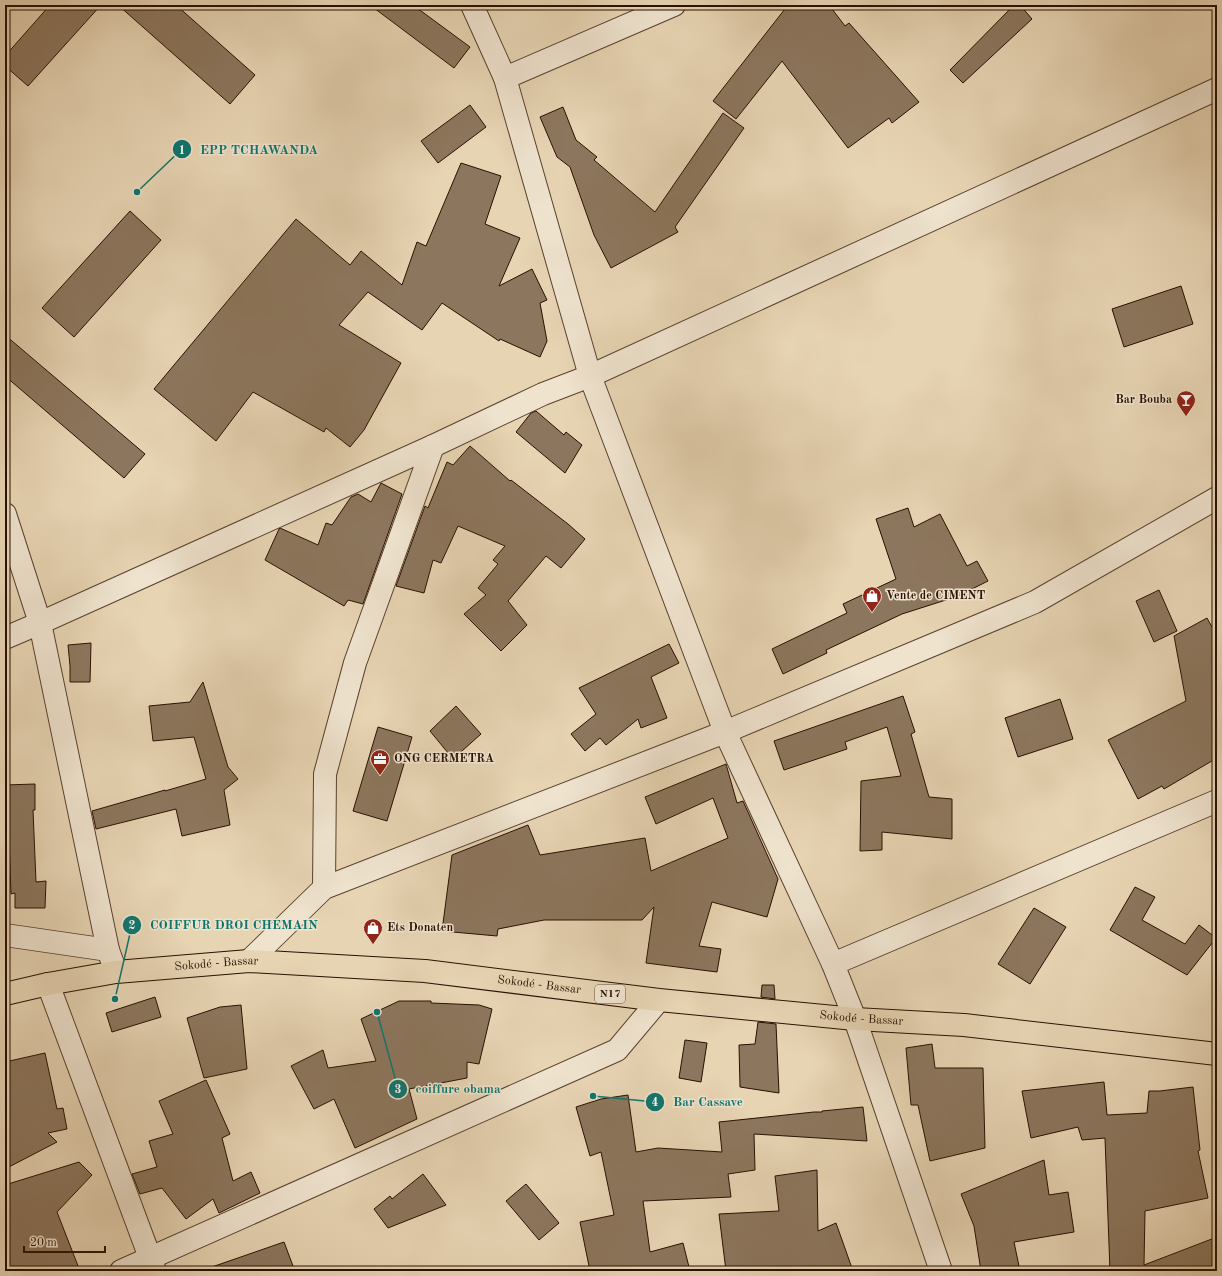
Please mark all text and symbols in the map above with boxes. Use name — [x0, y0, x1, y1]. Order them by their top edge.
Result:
callout: EPP TCHAWANDA — [172, 137, 326, 162]
text: EPP TCHAWANDA — [200, 144, 318, 157]
text: 1 — [179, 145, 185, 157]
bar icon: Bar Bouba — [1175, 389, 1197, 417]
place label: Bar Bouba — [1115, 394, 1172, 406]
shop icon: Vente de CIMENT — [861, 585, 883, 613]
place label: Vente de CIMENT — [886, 590, 986, 602]
office icon: ONG CERMETRA — [369, 748, 391, 776]
place label: ONG CERMETRA — [394, 753, 494, 765]
callout: COIFFUR DROI CHEMAIN — [122, 912, 327, 937]
shop icon: Ets Donaten — [362, 917, 384, 945]
text: COIFFUR DROI CHEMAIN — [150, 919, 318, 932]
text: 2 — [129, 920, 136, 932]
place label: Ets Donaten — [387, 922, 453, 934]
street label: Sokodé - Bassar — [174, 955, 259, 973]
street label: Sokodé - Bassar — [497, 974, 582, 996]
road number: N17 — [595, 985, 625, 1003]
street label: Sokodé - Bassar — [819, 1010, 904, 1028]
callout: coiffure obama — [388, 1076, 509, 1101]
text: coiffure obama — [415, 1083, 501, 1096]
text: 3 — [395, 1084, 402, 1096]
callout: Bar Cassave — [645, 1089, 751, 1114]
text: Bar Cassave — [673, 1096, 743, 1109]
text: 4 — [652, 1097, 659, 1109]
scale bar — [24, 1228, 105, 1254]
text: 20 m — [30, 1237, 57, 1249]

